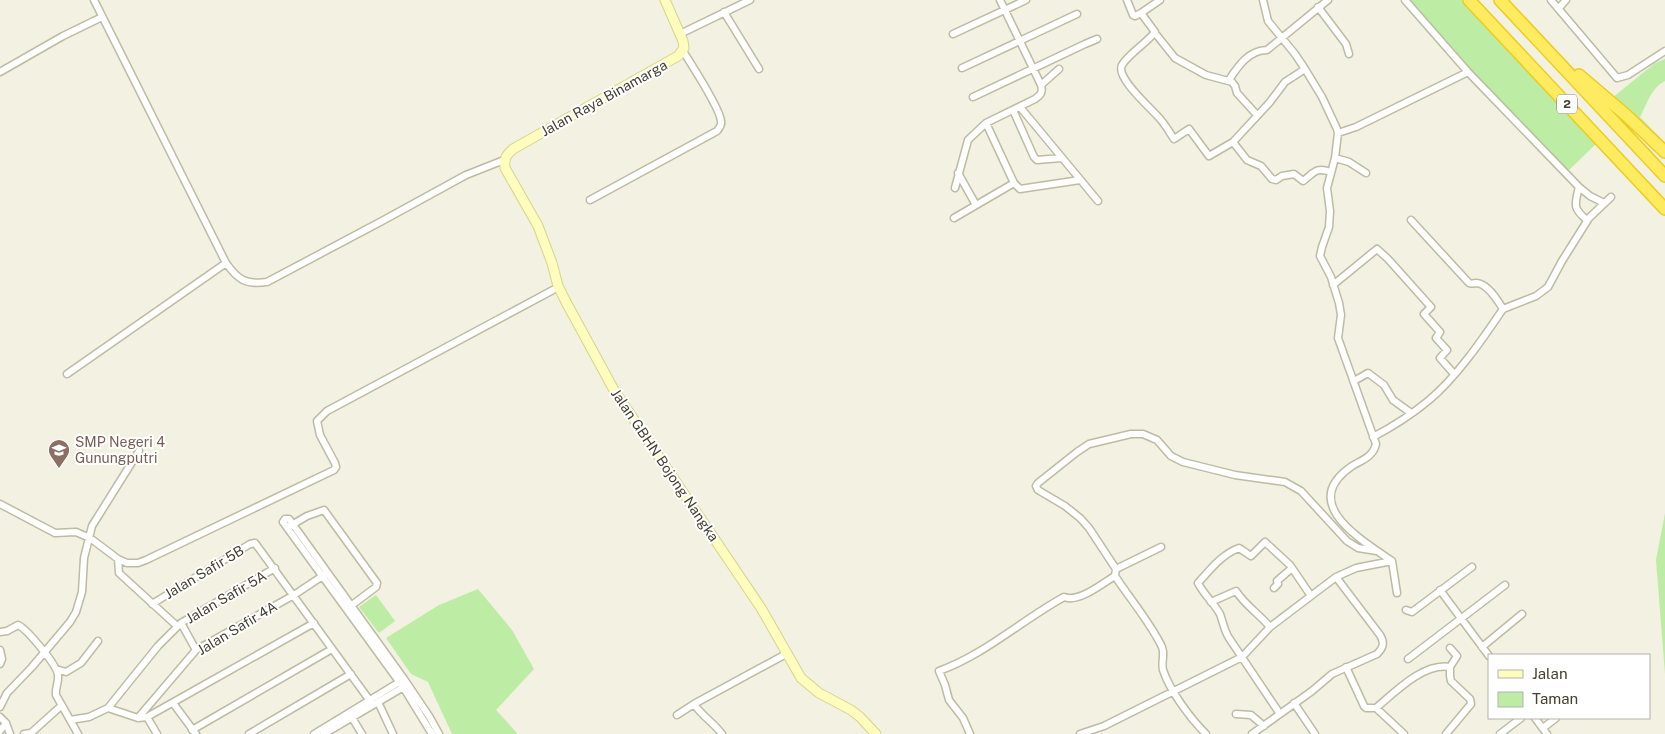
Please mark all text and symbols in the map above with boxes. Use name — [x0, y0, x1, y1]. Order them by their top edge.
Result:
street label: Jalan Raya Binamarga — [538, 57, 670, 139]
road number: 2 — [1557, 95, 1577, 114]
street label: Jalan GBHN Bojong Nangka — [608, 386, 722, 544]
place label: SMP Negeri 4 Gunungputri — [75, 434, 165, 466]
school or university icon: SMP Negeri 4 Gunungputri — [47, 438, 71, 469]
street label: Jalan Safir 5B — [161, 542, 247, 602]
street label: Jalan Safir 5A — [183, 567, 269, 626]
street label: Jalan Safir 4A — [194, 598, 280, 658]
legend — [1488, 654, 1650, 719]
text: Jalan — [1532, 665, 1568, 682]
text: Taman — [1532, 690, 1578, 707]

